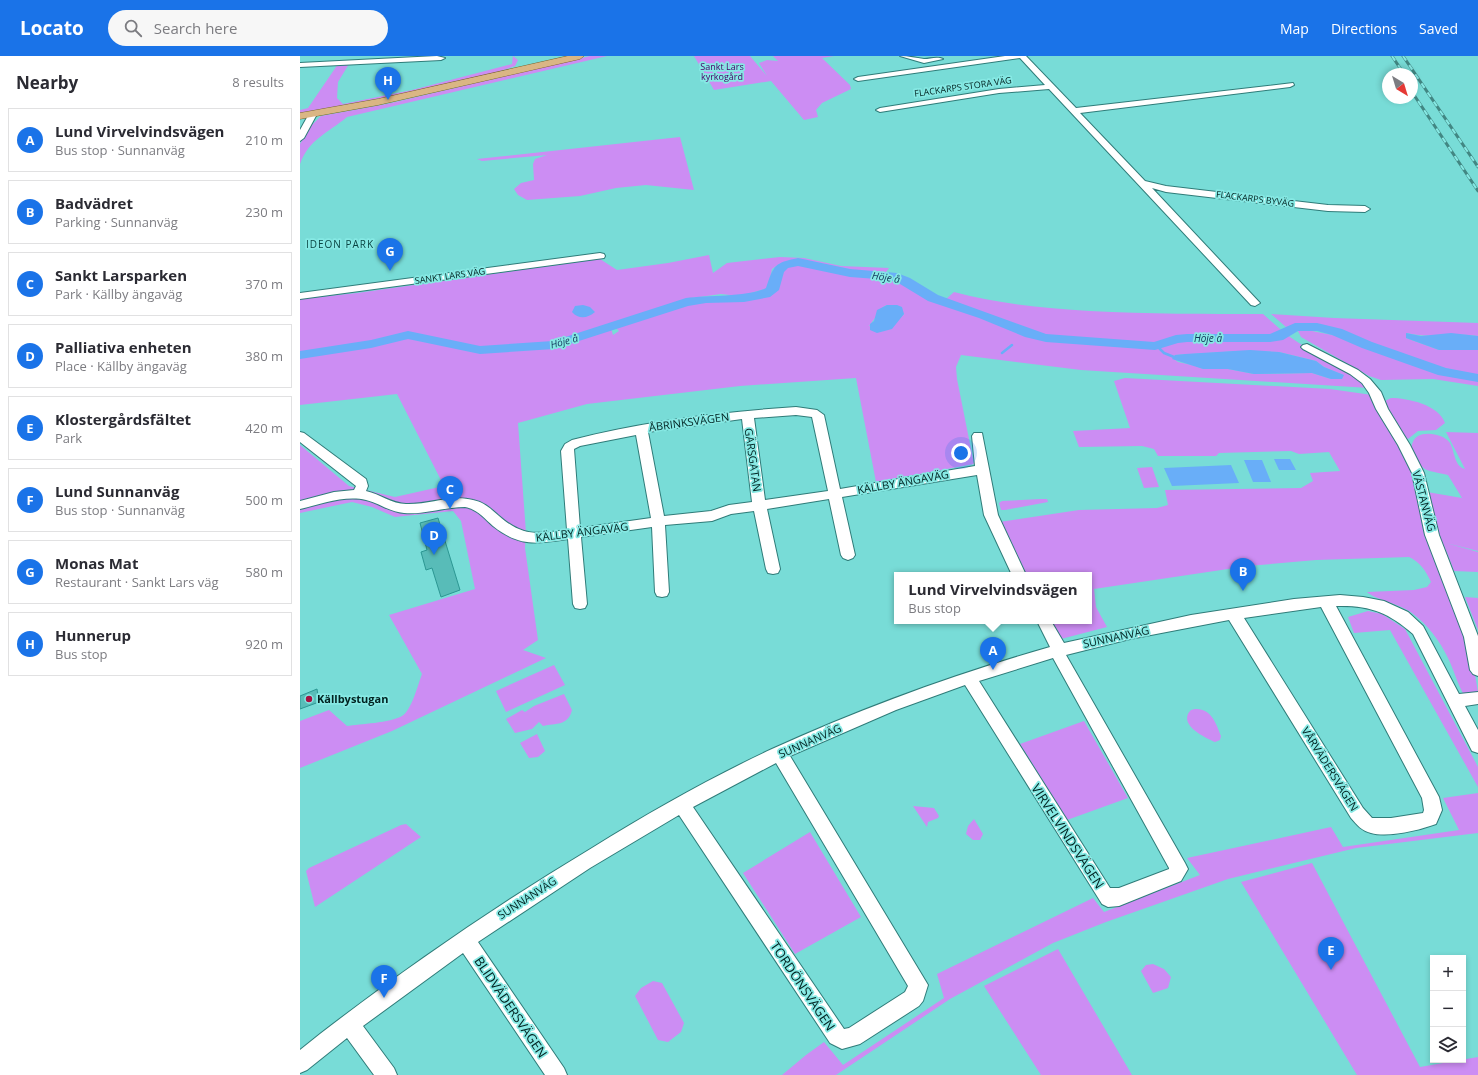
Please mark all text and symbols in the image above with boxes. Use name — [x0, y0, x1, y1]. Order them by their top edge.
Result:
search box — [108, 10, 388, 46]
text: Locato — [20, 15, 84, 41]
icon: search — [122, 17, 144, 39]
text: Search here — [154, 18, 237, 38]
text: Map — [1280, 19, 1309, 38]
text: Directions — [1331, 19, 1397, 38]
text: Saved — [1419, 19, 1458, 38]
park label: Sankt Lars kyrkogård — [700, 60, 744, 83]
pin: H — [375, 67, 401, 100]
north arrow — [1382, 68, 1418, 104]
text: Nearby — [16, 71, 78, 94]
text: 8 results — [232, 73, 284, 91]
street label: FLACKARPS STORA VÄG — [913, 73, 1012, 100]
text: Lund Virvelvindsvägen — [55, 121, 224, 141]
text: A — [26, 131, 34, 149]
text: 210 m — [245, 131, 283, 149]
text: Bus stop · Sunnanväg — [55, 141, 185, 159]
street label: FLACKARPS BYVÄG — [1215, 187, 1295, 210]
text: Badvädret — [55, 193, 133, 213]
text: B — [26, 203, 34, 221]
text: 230 m — [245, 203, 283, 221]
text: Parking · Sunnanväg — [55, 213, 178, 231]
district label: IDEON PARK — [306, 237, 374, 251]
pin: G — [377, 238, 403, 271]
street label: SANKT LARS VÄG — [414, 264, 486, 287]
text: Sankt Larsparken — [55, 265, 187, 285]
water label: Höje å — [871, 268, 901, 286]
text: C — [26, 275, 34, 293]
text: 370 m — [245, 275, 283, 293]
text: Park · Källby ängaväg — [55, 285, 182, 303]
water label: Höje å — [549, 331, 580, 351]
water label: Höje å — [1194, 331, 1222, 345]
text: Palliativa enheten — [55, 337, 192, 357]
text: D — [25, 347, 35, 365]
text: 380 m — [245, 347, 283, 365]
text: Place · Källby ängaväg — [55, 357, 187, 375]
street label: ÅBRINKSVÄGEN — [648, 408, 730, 435]
text: Klostergårdsfältet — [55, 409, 191, 429]
text: E — [26, 419, 34, 437]
text: 420 m — [245, 419, 283, 437]
street label: GÄRSGATAN — [742, 427, 765, 493]
text: Park — [55, 429, 82, 447]
your location — [951, 443, 971, 463]
street label: KÄLLBY ÄNGAVÄG — [856, 466, 950, 497]
street label: VÄSTANVÄG — [1409, 469, 1440, 533]
pin: C — [437, 476, 463, 509]
text: Lund Sunnanväg — [55, 481, 179, 501]
text: F — [26, 491, 34, 509]
text: 500 m — [245, 491, 283, 509]
text: Bus stop · Sunnanväg — [55, 501, 185, 519]
street label: KÄLLBY ÄNGAVÄG — [535, 518, 629, 545]
pin: D — [421, 522, 447, 555]
text: Monas Mat — [55, 553, 138, 573]
pin: B — [1230, 558, 1256, 591]
text: G — [25, 563, 35, 581]
text: 580 m — [245, 563, 283, 581]
popup — [894, 572, 1092, 624]
text: Restaurant · Sankt Lars väg — [55, 573, 219, 591]
text: Lund Virvelvindsvägen — [908, 579, 1078, 599]
text: Bus stop — [908, 599, 961, 617]
street label: SUNNANVÄG — [1081, 622, 1150, 651]
text: Hunnerup — [55, 625, 131, 645]
text: H — [25, 635, 35, 653]
text: 920 m — [245, 635, 283, 653]
pin: A — [980, 637, 1006, 670]
text: Bus stop — [55, 645, 108, 663]
place label: Källbystugan — [317, 691, 388, 706]
marker: Källbystugan — [304, 694, 314, 704]
street label: SUNNANVÄG — [776, 720, 844, 761]
street label: VÅRVÄDERSVÄGEN — [1298, 724, 1362, 814]
street label: VIRVELVINDSVÄGEN — [1027, 780, 1109, 892]
street label: SUNNANVÄG — [494, 873, 559, 922]
pin: E — [1318, 937, 1344, 970]
street label: TORDÖNSVÄGEN — [766, 938, 840, 1034]
street label: BLIDVÄDERSVÄGEN — [470, 953, 552, 1061]
map controls — [1430, 955, 1466, 1063]
button: + — [1430, 955, 1466, 991]
pin: F — [371, 965, 397, 998]
button: − — [1430, 991, 1466, 1027]
button: layers — [1430, 1027, 1466, 1063]

